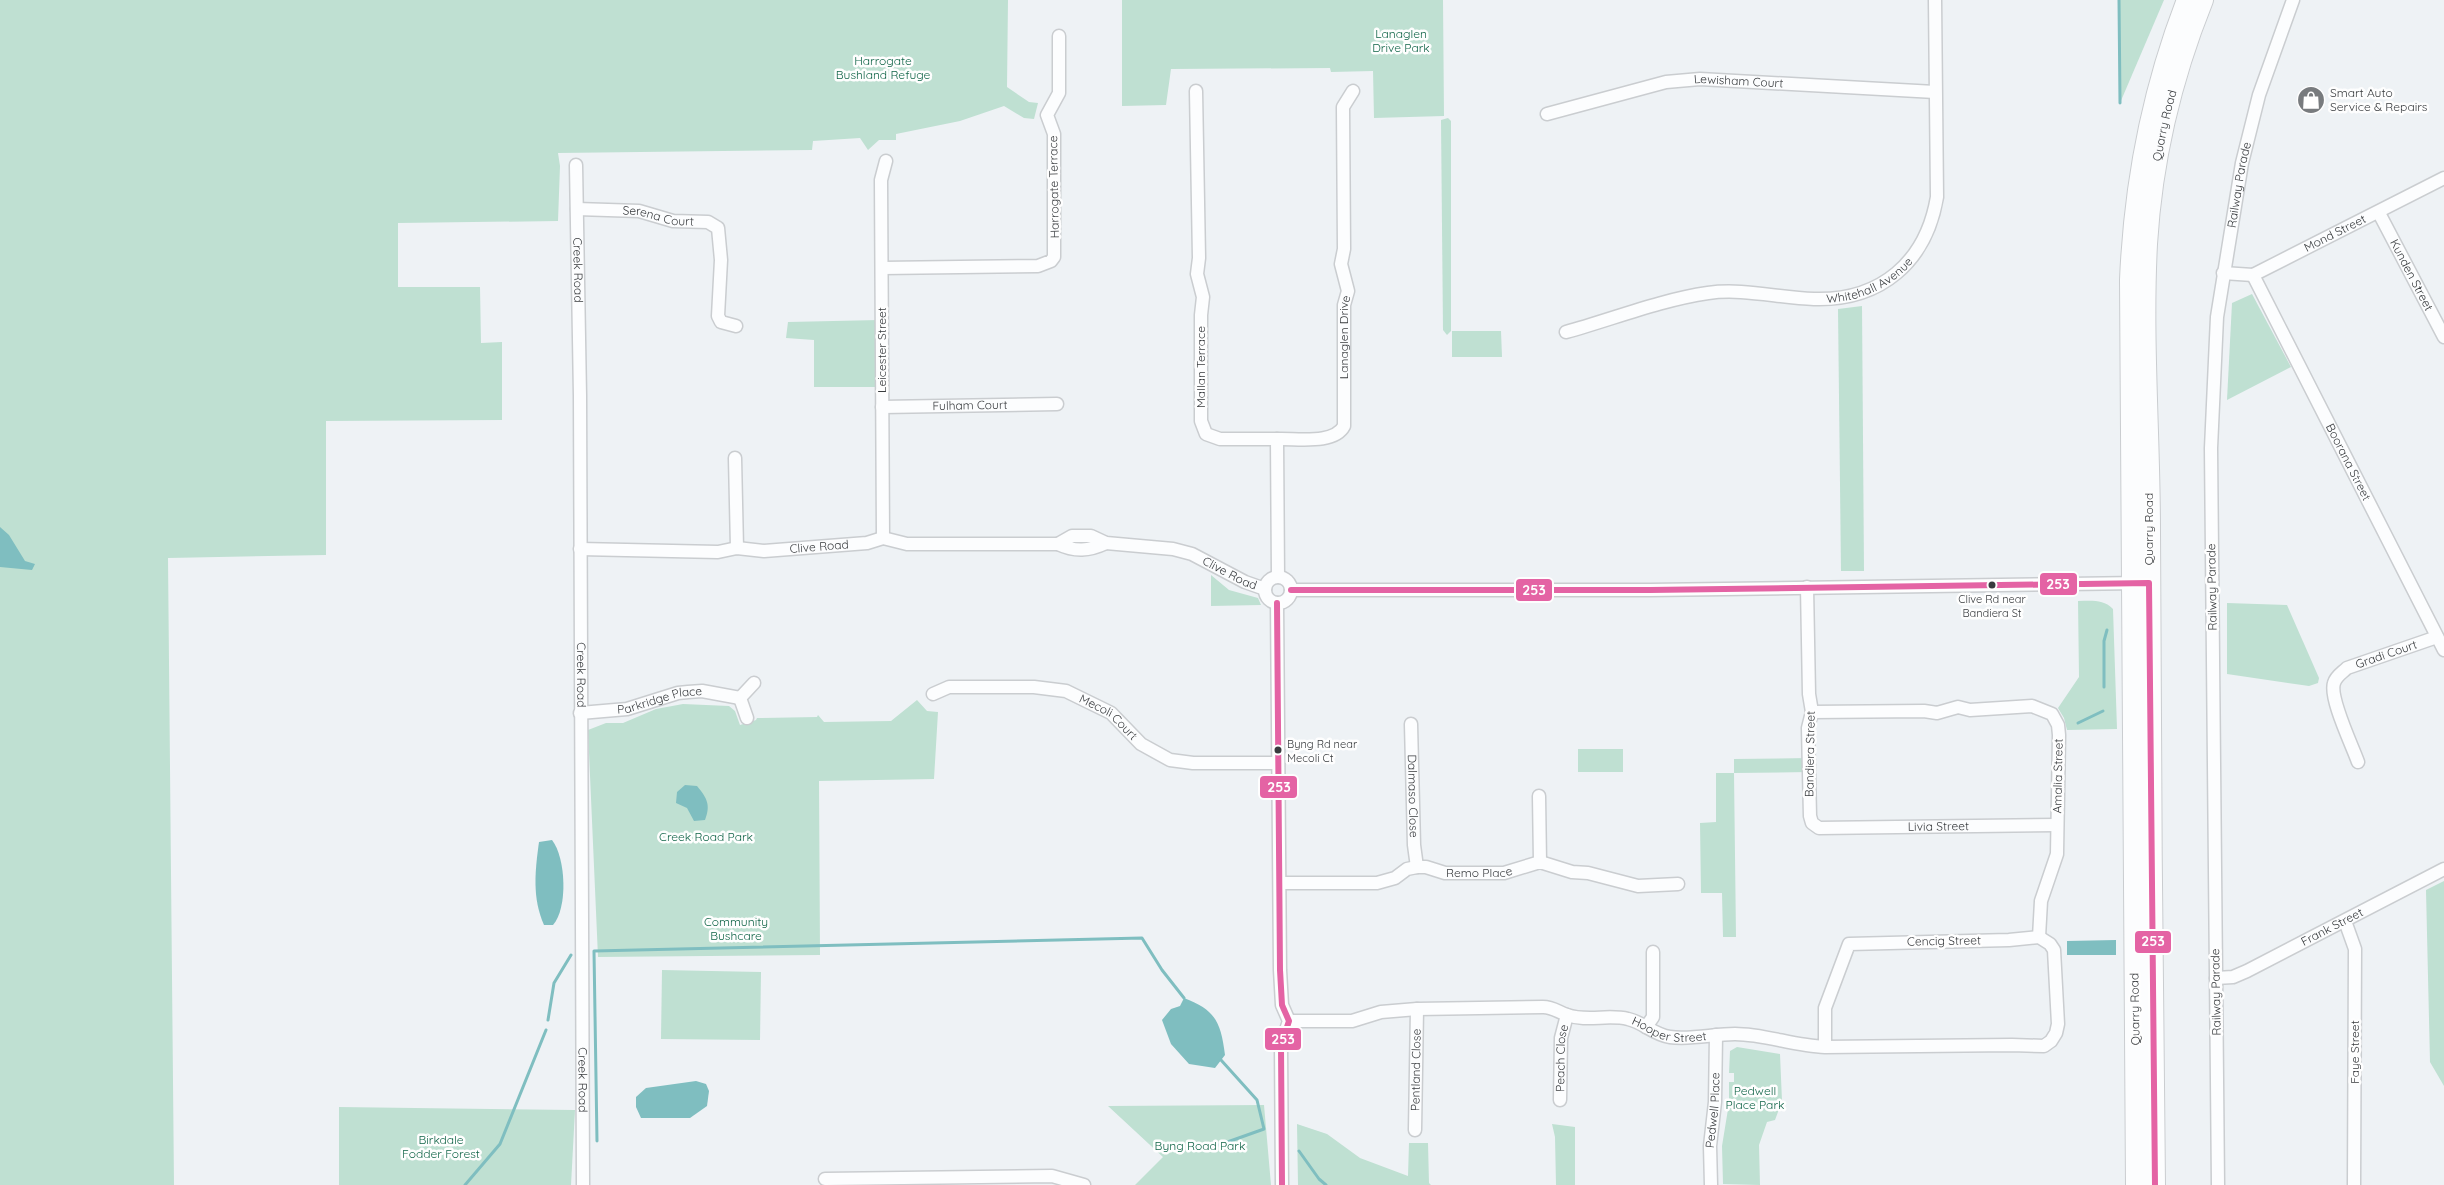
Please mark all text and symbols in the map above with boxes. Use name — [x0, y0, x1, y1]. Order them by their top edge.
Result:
park label: Lanaglen Drive Park — [1372, 26, 1430, 55]
park label: Harrogate Bushland Refuge — [836, 53, 930, 82]
street label: Lewisham Court — [1693, 71, 1784, 91]
shop icon: Smart Auto Service & Repairs — [2296, 85, 2326, 115]
place label: Smart Auto Service & Repairs — [2330, 85, 2428, 114]
street label: Quarry Road — [2149, 88, 2179, 162]
street label: Harrogate Terrace — [1045, 135, 1062, 239]
street label: Railway Parade — [2224, 140, 2254, 229]
street label: Serena Court — [622, 202, 694, 229]
street label: Mond Street — [2301, 211, 2368, 255]
street label: Kunden Street — [2387, 236, 2437, 313]
street label: Creek Road — [570, 237, 586, 303]
street label: Whitehall Avenue — [1826, 254, 1916, 306]
street label: Lanaglen Drive — [1336, 293, 1353, 379]
street label: Leicester Street — [874, 307, 889, 393]
street label: Mallan Terrace — [1193, 326, 1208, 408]
street label: Fulham Court — [932, 397, 1008, 413]
street label: Boorana Street — [2323, 421, 2375, 503]
street label: Quarry Road — [2141, 493, 2156, 565]
street label: Clive Road — [789, 536, 849, 556]
street label: Railway Parade — [2203, 543, 2220, 631]
street label: Clive Road — [1200, 553, 1259, 593]
line badge: 253 — [2039, 572, 2078, 596]
text: 253 — [2046, 575, 2070, 593]
line badge: 253 — [1515, 578, 1553, 602]
marker: Clive Rd near Bandiera St — [1987, 580, 1997, 590]
text: 253 — [1522, 581, 1546, 599]
place label: Clive Rd near Bandiera St — [1958, 592, 2027, 620]
street label: Gradi Court — [2353, 637, 2419, 671]
street label: Creek Road — [574, 642, 589, 708]
street label: Parkridge Place — [616, 683, 703, 717]
street label: Mecoli Court — [1077, 691, 1141, 743]
street label: Bandiera Street — [1801, 711, 1818, 797]
place label: Byng Rd near Mecoli Ct — [1287, 737, 1358, 765]
street label: Amalia Street — [2049, 739, 2066, 813]
marker: Byng Rd near Mecoli Ct — [1273, 745, 1283, 755]
street label: Dalmaso Close — [1405, 754, 1422, 838]
line badge: 253 — [1259, 775, 1298, 799]
text: 253 — [1267, 778, 1291, 796]
street label: Livia Street — [1908, 818, 1969, 834]
park label: Creek Road Park — [659, 829, 753, 844]
street label: Remo Place — [1446, 863, 1514, 880]
street label: Frank Street — [2298, 904, 2365, 949]
park label: Community Bushcare — [704, 914, 768, 943]
line badge: 253 — [2134, 930, 2172, 954]
street label: Cencig Street — [1907, 932, 1981, 949]
text: 253 — [2141, 932, 2165, 950]
street label: Railway Parade — [2207, 948, 2224, 1036]
street label: Quarry Road — [2126, 973, 2143, 1045]
street label: Hooper Street — [1630, 1013, 1707, 1045]
street label: Faye Street — [2347, 1020, 2362, 1084]
street label: Peach Close — [1552, 1022, 1571, 1092]
line badge: 253 — [1264, 1027, 1302, 1051]
street label: Pentland Close — [1407, 1028, 1424, 1111]
text: 253 — [1271, 1030, 1295, 1048]
street label: Creek Road — [575, 1047, 591, 1113]
street label: Pedwell Place — [1702, 1072, 1722, 1149]
park label: Pedwell Place Park — [1726, 1083, 1784, 1112]
park label: Birkdale Fodder Forest — [402, 1132, 480, 1161]
park label: Byng Road Park — [1155, 1138, 1245, 1153]

